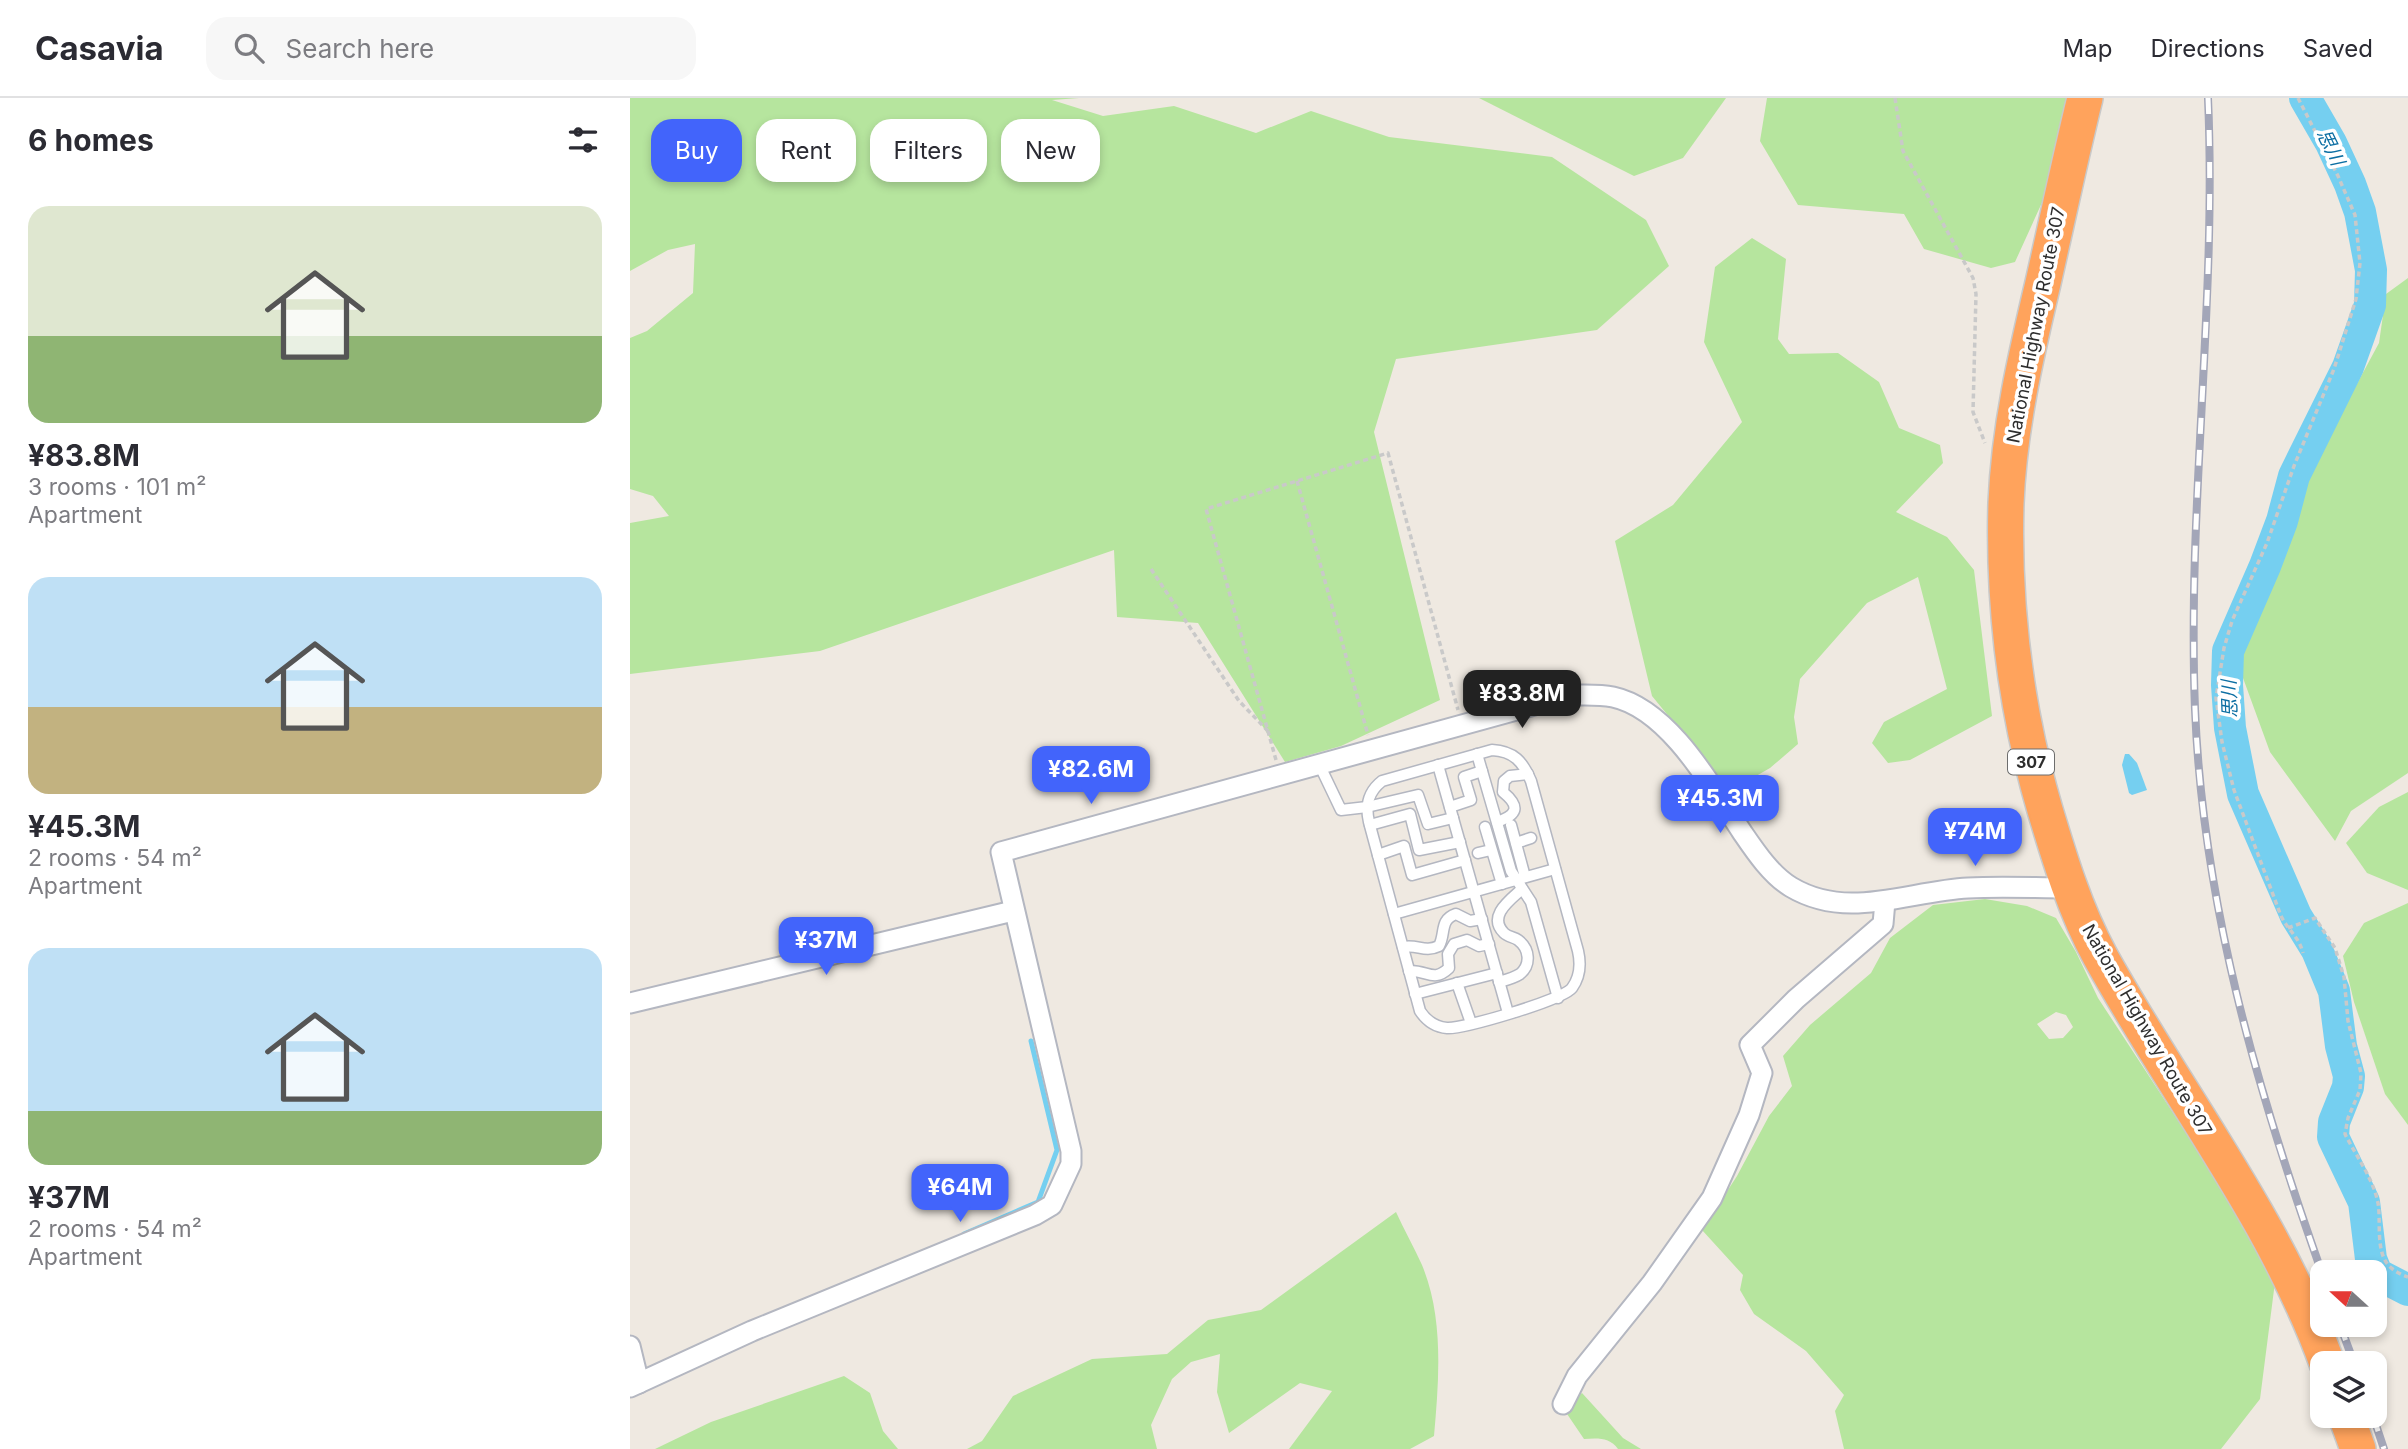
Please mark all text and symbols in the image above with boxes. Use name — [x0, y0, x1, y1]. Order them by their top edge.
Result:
search box — [206, 17, 696, 80]
text: Casavia — [35, 28, 164, 68]
icon: search — [230, 29, 268, 67]
text: Search here — [286, 33, 434, 64]
text: Map — [2063, 34, 2112, 63]
text: Directions — [2150, 34, 2265, 63]
text: Saved — [2303, 34, 2373, 63]
chip: Buy — [651, 119, 742, 182]
chip: Rent — [756, 119, 856, 182]
chip: Filters — [870, 119, 987, 182]
chip: New — [1001, 119, 1100, 182]
icon: filters — [564, 121, 602, 159]
text: 6 homes — [28, 122, 154, 158]
water label: 思川 — [2312, 125, 2350, 171]
street label: National Highway Route 307 — [2002, 205, 2069, 445]
icon: home — [252, 252, 378, 378]
text: ¥83.8M — [28, 437, 140, 473]
text: 3 rooms · 101 m² — [28, 473, 206, 501]
text: Apartment — [28, 501, 142, 529]
icon: home — [252, 623, 378, 749]
pin: ¥83.8M — [1465, 670, 1579, 730]
water label: 思川 — [2217, 678, 2242, 718]
text: ¥83.8M — [1479, 679, 1565, 707]
pin: ¥82.6M — [1034, 746, 1148, 806]
road number: 307 — [2008, 750, 2054, 775]
text: ¥82.6M — [1048, 755, 1134, 783]
pin: ¥45.3M — [1663, 776, 1777, 835]
text: ¥45.3M — [1677, 784, 1763, 812]
text: ¥45.3M — [28, 808, 141, 844]
pin: ¥74M — [1934, 808, 2016, 868]
text: ¥74M — [1944, 817, 2006, 845]
text: 2 rooms · 54 m² — [28, 844, 202, 872]
text: Apartment — [28, 872, 142, 900]
pin: ¥37M — [785, 918, 867, 977]
street label: National Highway Route 307 — [2078, 920, 2217, 1139]
text: ¥37M — [795, 926, 857, 954]
icon: home — [252, 994, 378, 1120]
pin: ¥64M — [919, 1164, 1001, 1224]
text: ¥64M — [927, 1173, 993, 1201]
text: ¥37M — [28, 1179, 110, 1215]
text: 2 rooms · 54 m² — [28, 1215, 202, 1243]
text: Apartment — [28, 1243, 142, 1271]
north arrow — [2310, 1260, 2387, 1337]
map controls — [2310, 1260, 2387, 1428]
button: layers — [2310, 1351, 2387, 1428]

